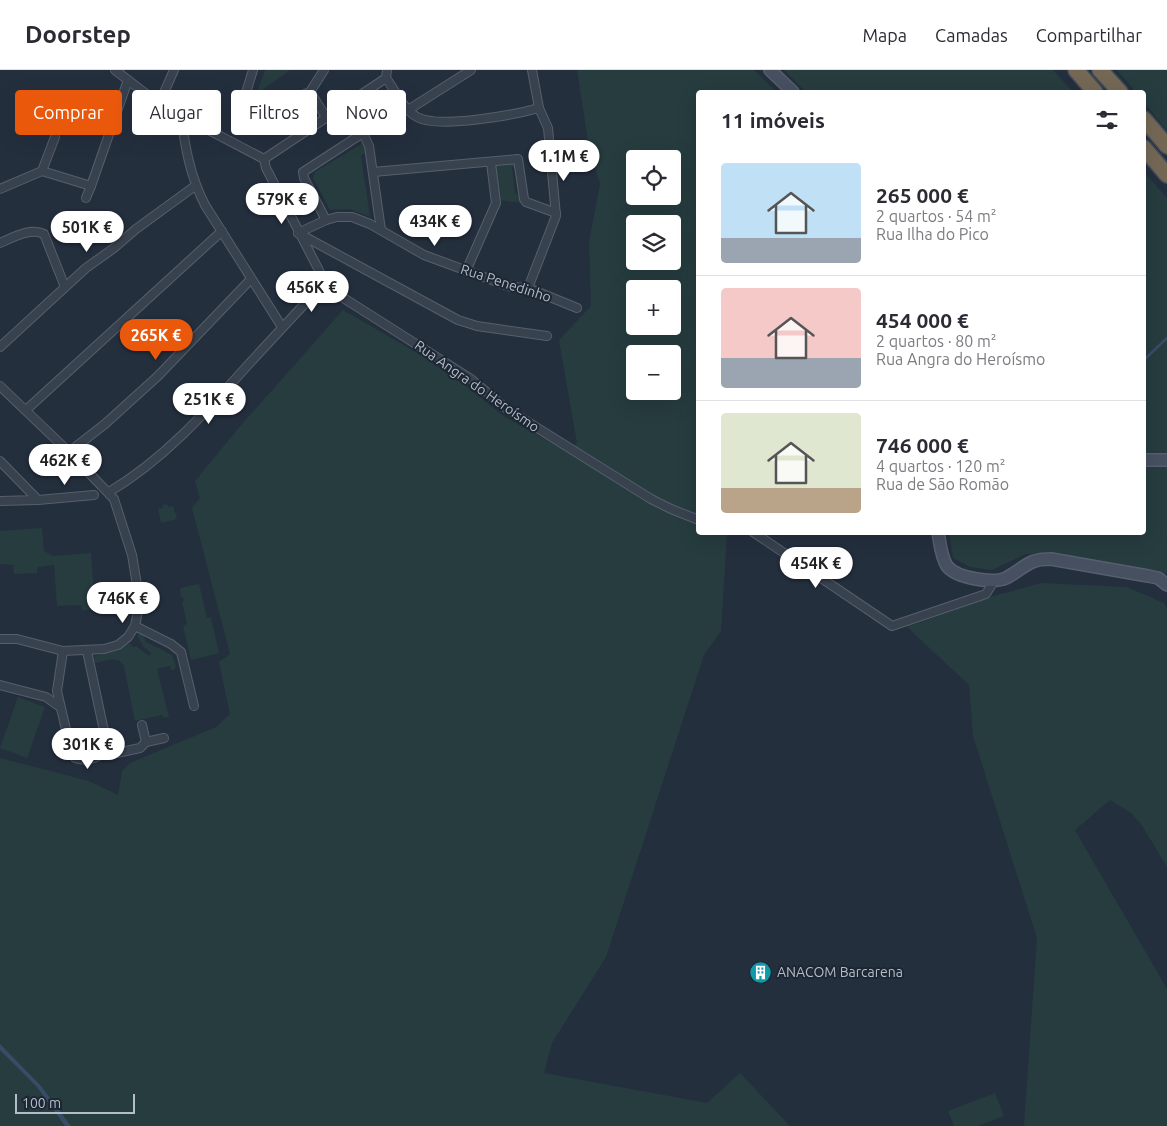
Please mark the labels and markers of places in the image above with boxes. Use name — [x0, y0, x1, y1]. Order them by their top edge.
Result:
pin: 1.1M € — [523, 140, 605, 182]
pin: 579K € — [241, 182, 323, 225]
pin: 434K € — [394, 204, 476, 247]
pin: 501K € — [46, 210, 128, 253]
pin: 456K € — [271, 270, 353, 313]
pin: 265K € — [115, 318, 197, 361]
pin: 251K € — [168, 382, 250, 425]
pin: 462K € — [24, 444, 106, 486]
pin: 454K € — [775, 546, 857, 589]
pin: 746K € — [82, 582, 164, 624]
pin: 301K € — [47, 728, 129, 770]
building icon: ANACOM Barcarena — [749, 960, 773, 984]
place label: ANACOM Barcarena — [777, 964, 903, 980]

